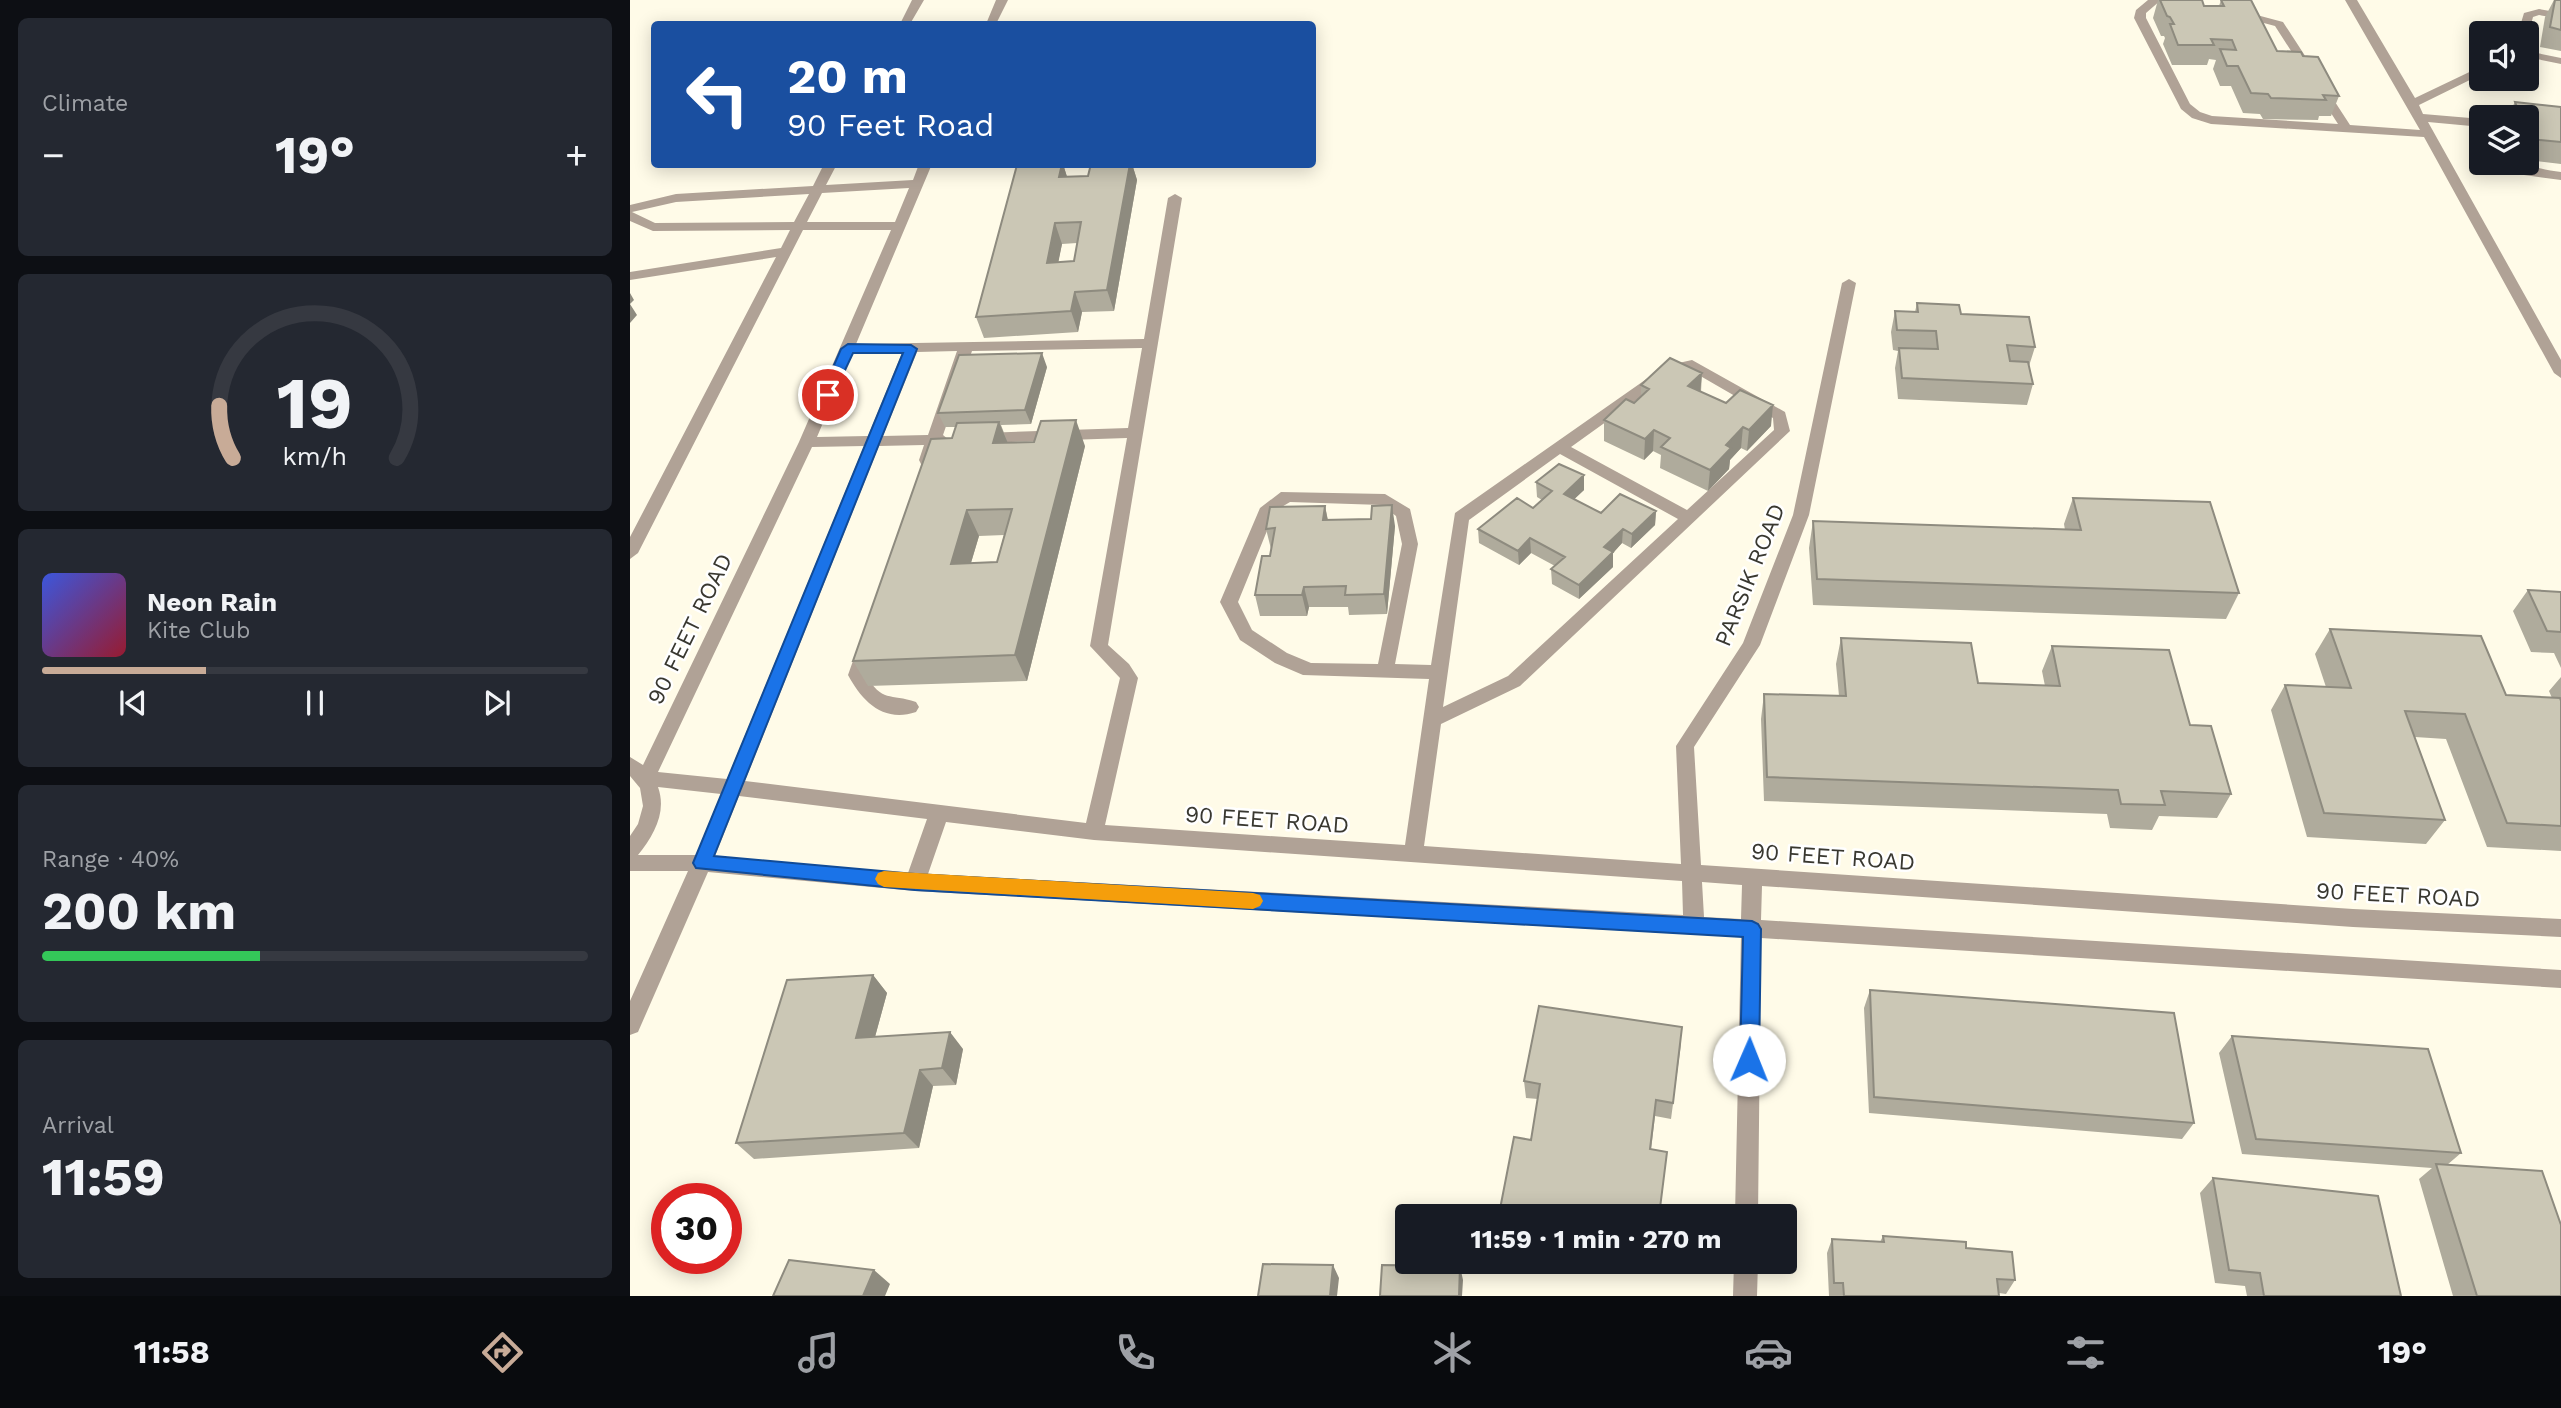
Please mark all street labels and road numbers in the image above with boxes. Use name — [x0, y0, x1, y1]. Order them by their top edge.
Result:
street label: PARSIK ROAD — [1709, 500, 1791, 650]
street label: 90 FEET ROAD — [642, 549, 738, 709]
street label: 90 FEET ROAD — [1184, 801, 1350, 839]
street label: 90 FEET ROAD — [1750, 838, 1916, 876]
street label: 90 FEET ROAD — [2315, 877, 2481, 913]

